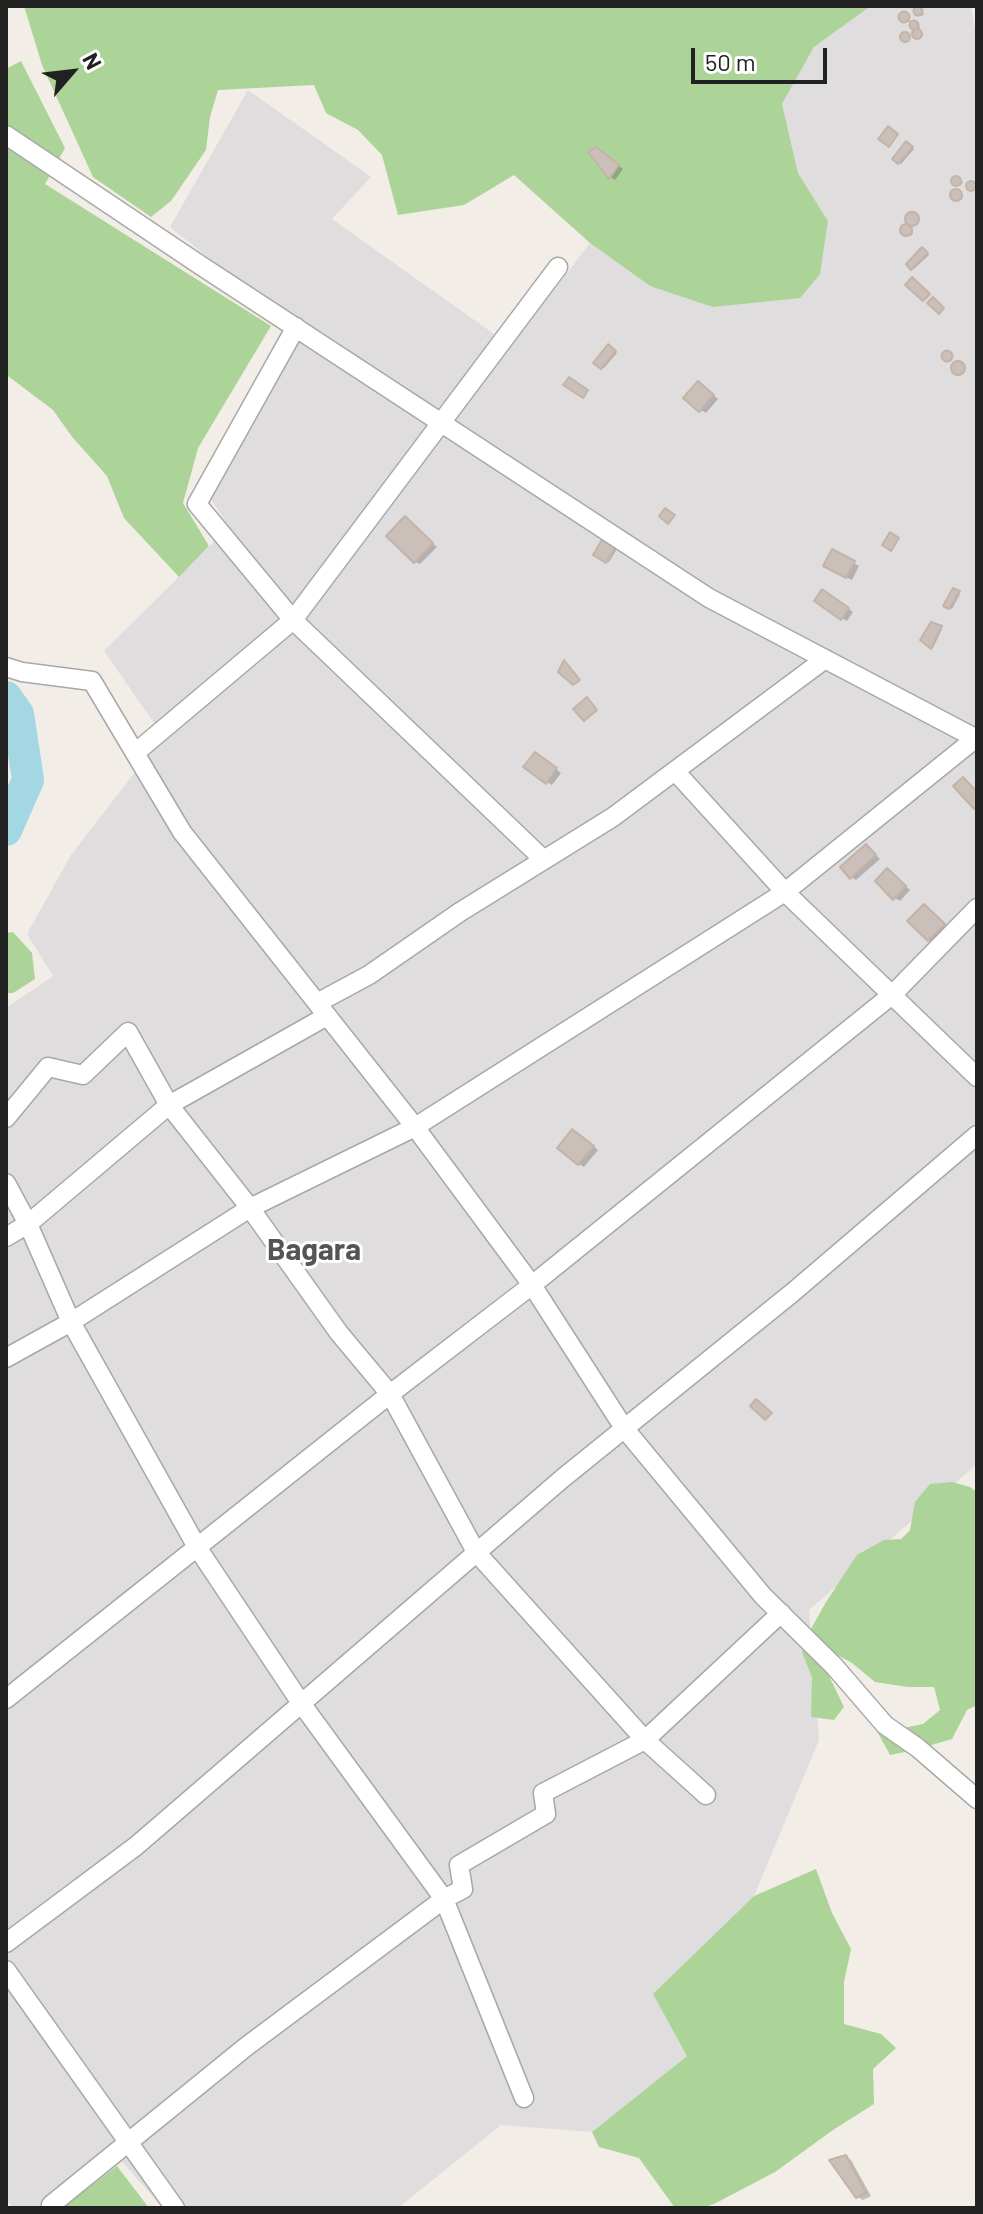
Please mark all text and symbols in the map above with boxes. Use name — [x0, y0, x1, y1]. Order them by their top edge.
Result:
north arrow — [32, 32, 112, 112]
scale bar — [695, 32, 831, 82]
text: 50 m — [705, 47, 756, 76]
text: N — [78, 48, 108, 73]
district label: Bagara — [267, 1232, 361, 1268]

